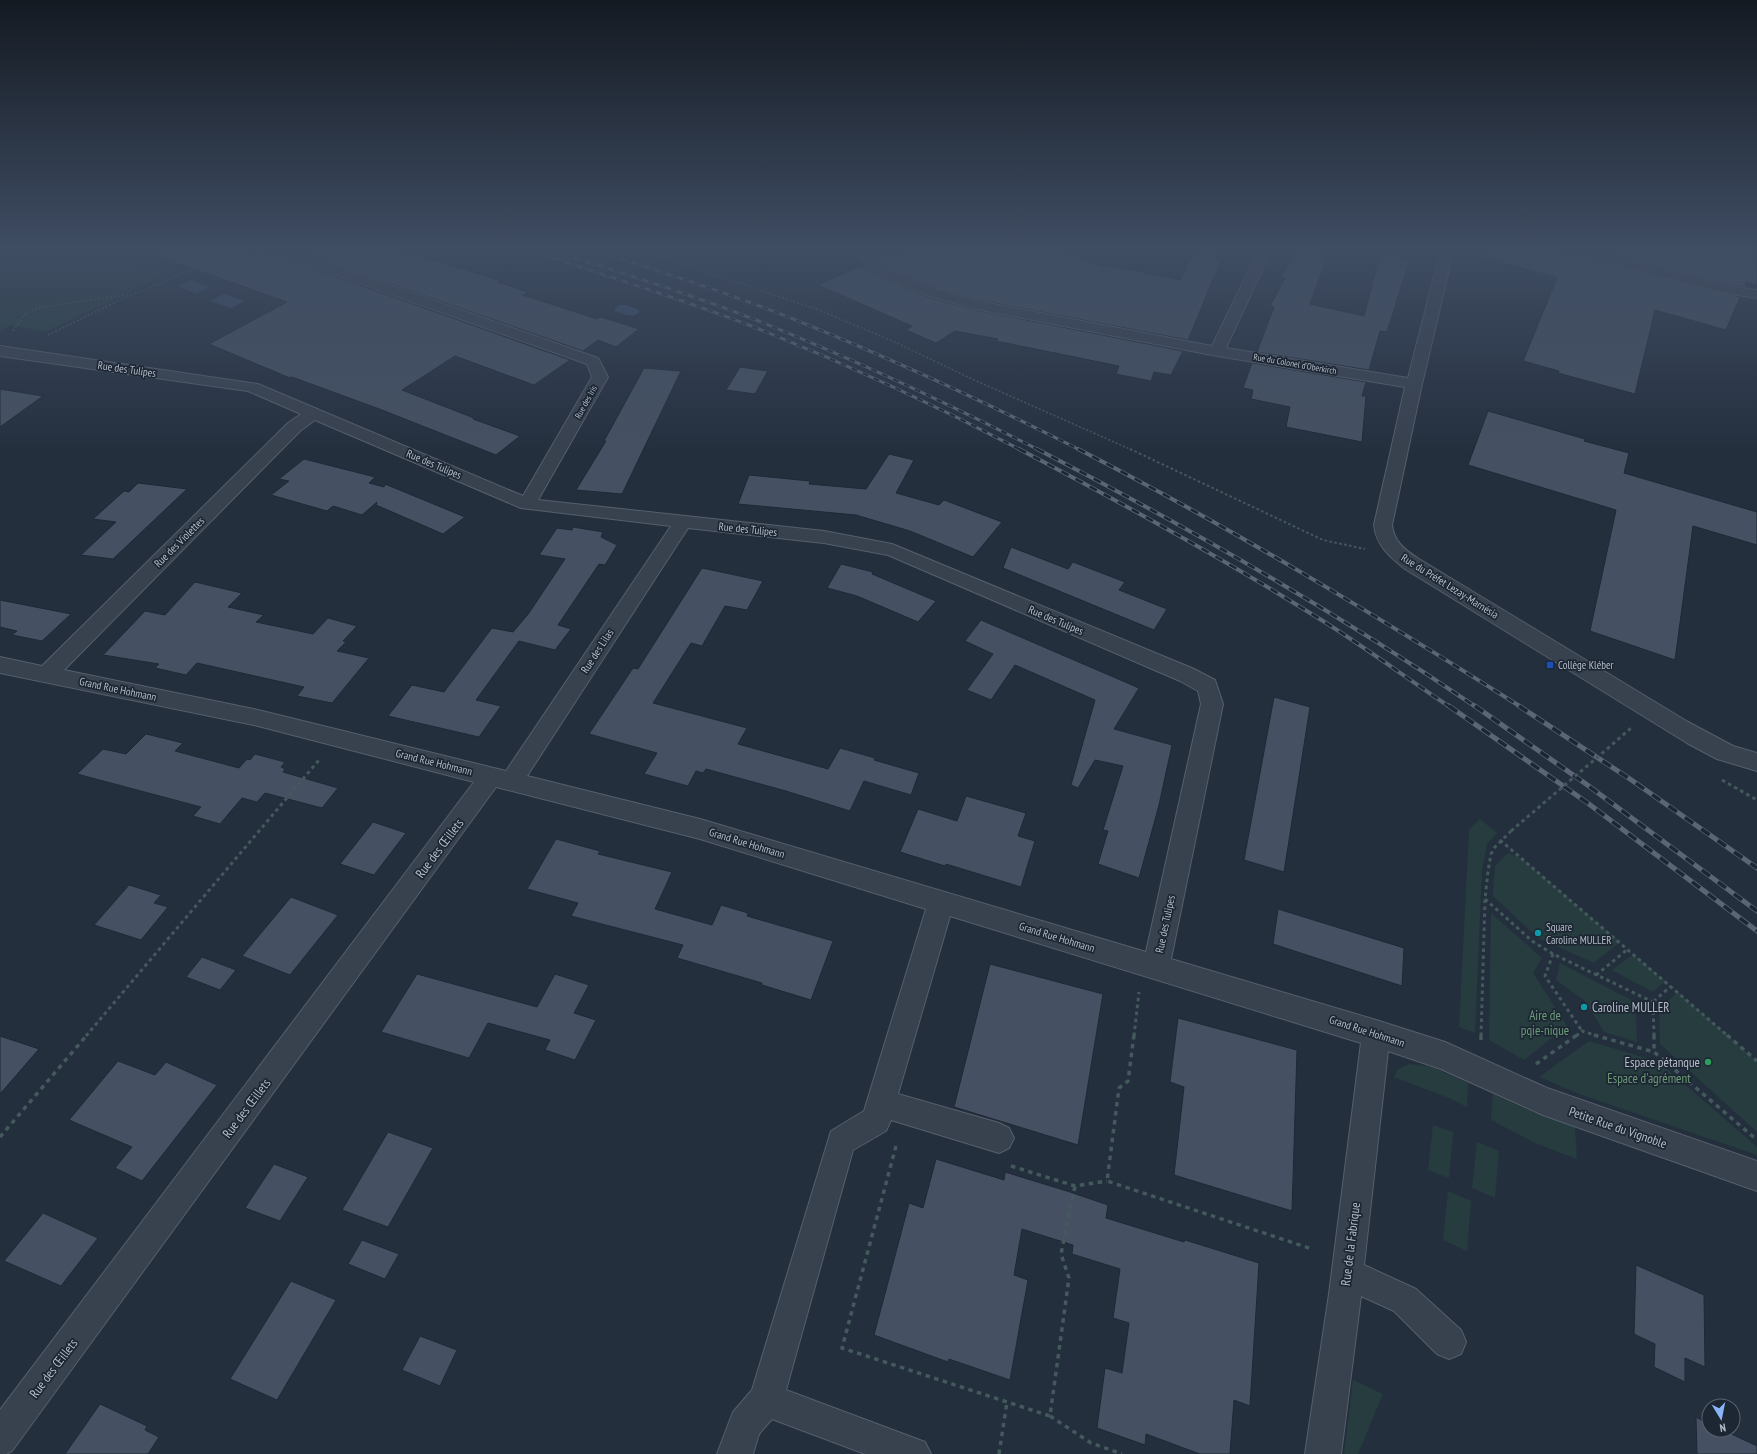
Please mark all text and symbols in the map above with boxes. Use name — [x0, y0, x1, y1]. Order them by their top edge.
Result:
street label: Rue du Colonel d'Oberkirch — [1253, 351, 1338, 376]
street label: Rue des Tulipes — [97, 358, 157, 380]
street label: Rue des Iris — [572, 383, 599, 420]
street label: Rue des Tulipes — [404, 446, 464, 482]
street label: Rue des Violettes — [151, 514, 207, 570]
street label: Rue des Tulipes — [718, 519, 778, 539]
street label: Rue du Préfet Lezay-Marnésia — [1399, 550, 1501, 622]
street label: Rue des Tulipes — [1026, 602, 1086, 638]
street label: Rue des Lilas — [578, 626, 617, 676]
place label: Collège Kléber — [1558, 658, 1614, 672]
marker: Collège Kléber — [1545, 660, 1555, 670]
street label: Grand Rue Hohmann — [78, 674, 158, 704]
street label: Grand Rue Hohmann — [394, 746, 474, 778]
street label: Rue des Œillets — [412, 815, 467, 881]
street label: Grand Rue Hohmann — [707, 825, 787, 861]
street label: Rue des Tulipes — [1152, 894, 1178, 954]
street label: Grand Rue Hohmann — [1017, 919, 1097, 955]
place label: Square Caroline MULLER — [1546, 920, 1612, 947]
marker: Square Caroline MULLER — [1533, 928, 1543, 938]
place label: Caroline MULLER — [1592, 999, 1670, 1016]
marker: Caroline MULLER — [1579, 1002, 1589, 1012]
park label: Aire de pqie-nique — [1521, 1007, 1569, 1039]
street label: Grand Rue Hohmann — [1328, 1012, 1407, 1050]
place label: Espace pétanque — [1625, 1054, 1700, 1071]
marker: Espace pétanque — [1703, 1057, 1713, 1067]
park label: Espace d'agrément — [1607, 1070, 1691, 1087]
street label: Rue des Œillets — [219, 1075, 274, 1141]
street label: Petite Rue du Vignoble — [1567, 1103, 1669, 1152]
street label: Rue de la Fabrique — [1337, 1201, 1364, 1287]
street label: Rue des Œillets — [26, 1335, 81, 1401]
north arrow — [1701, 1398, 1741, 1438]
text: N — [1719, 1420, 1727, 1435]

